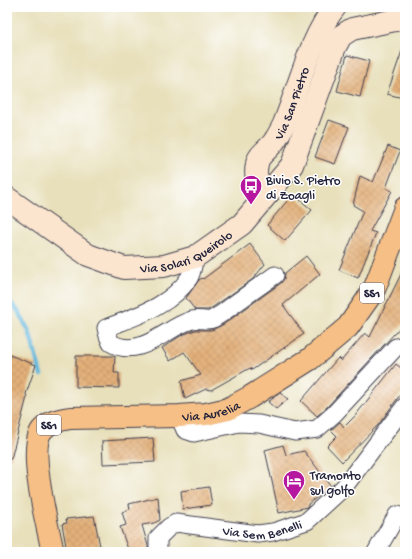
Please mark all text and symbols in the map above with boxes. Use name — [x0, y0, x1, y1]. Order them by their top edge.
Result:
street label: Via San Pietro — [272, 65, 314, 144]
bus stop icon: Bivio S. Pietro di Zoagli — [238, 173, 264, 206]
place label: Bivio S. Pietro di Zoagli — [265, 174, 341, 204]
street label: Via Solari Queirolo — [139, 228, 236, 277]
road number: SS1 — [360, 283, 384, 303]
street label: Via Aurelia — [181, 399, 244, 426]
road number: SS1 — [37, 415, 61, 435]
hotel icon: Tramonto sul golfo — [281, 468, 307, 501]
place label: Tramonto sul golfo — [309, 469, 361, 499]
street label: Via Sem Benelli — [220, 518, 304, 544]

